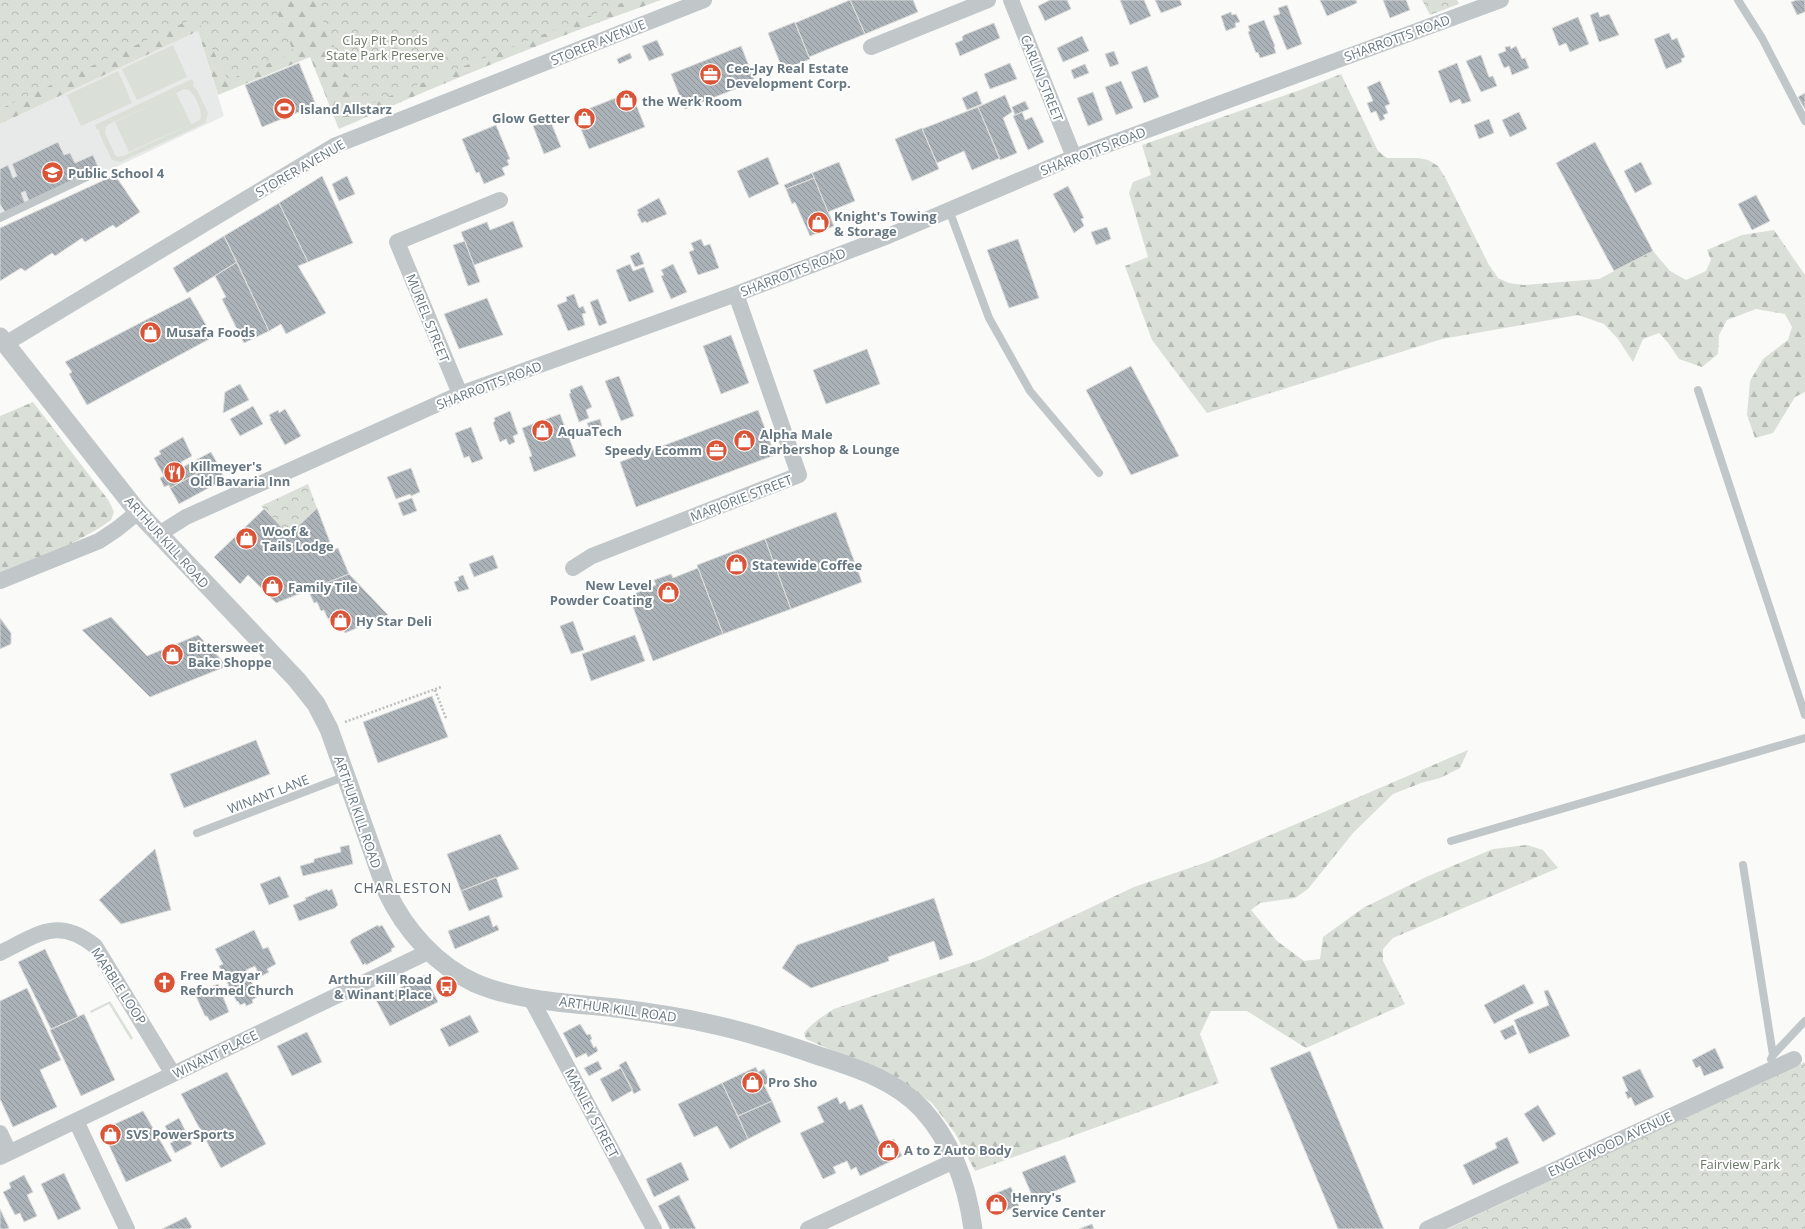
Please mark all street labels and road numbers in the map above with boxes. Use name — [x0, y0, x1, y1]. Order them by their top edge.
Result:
street label: SHARROTTS ROAD — [1341, 10, 1453, 66]
street label: STORER AVENUE — [548, 15, 648, 69]
street label: CARLIN STREET — [1016, 32, 1068, 125]
street label: SHARROTTS ROAD — [1038, 123, 1148, 179]
street label: STORER AVENUE — [252, 135, 348, 201]
street label: SHARROTTS ROAD — [738, 244, 848, 300]
street label: MURIEL STREET — [402, 271, 454, 366]
street label: SHARROTTS ROAD — [434, 357, 544, 413]
street label: MARJORIE STREET — [687, 470, 795, 526]
street label: ARTHUR KILL ROAD — [121, 492, 213, 592]
street label: ARTHUR KILL ROAD — [330, 753, 386, 871]
street label: WINANT LANE — [225, 770, 311, 818]
street label: MARBLE LOOP — [87, 944, 151, 1028]
street label: ARTHUR KILL ROAD — [558, 992, 678, 1026]
street label: WINANT PLACE — [170, 1026, 260, 1082]
street label: MANLEY STREET — [561, 1065, 623, 1161]
street label: ENGLEWOOD AVENUE — [1545, 1107, 1675, 1181]

